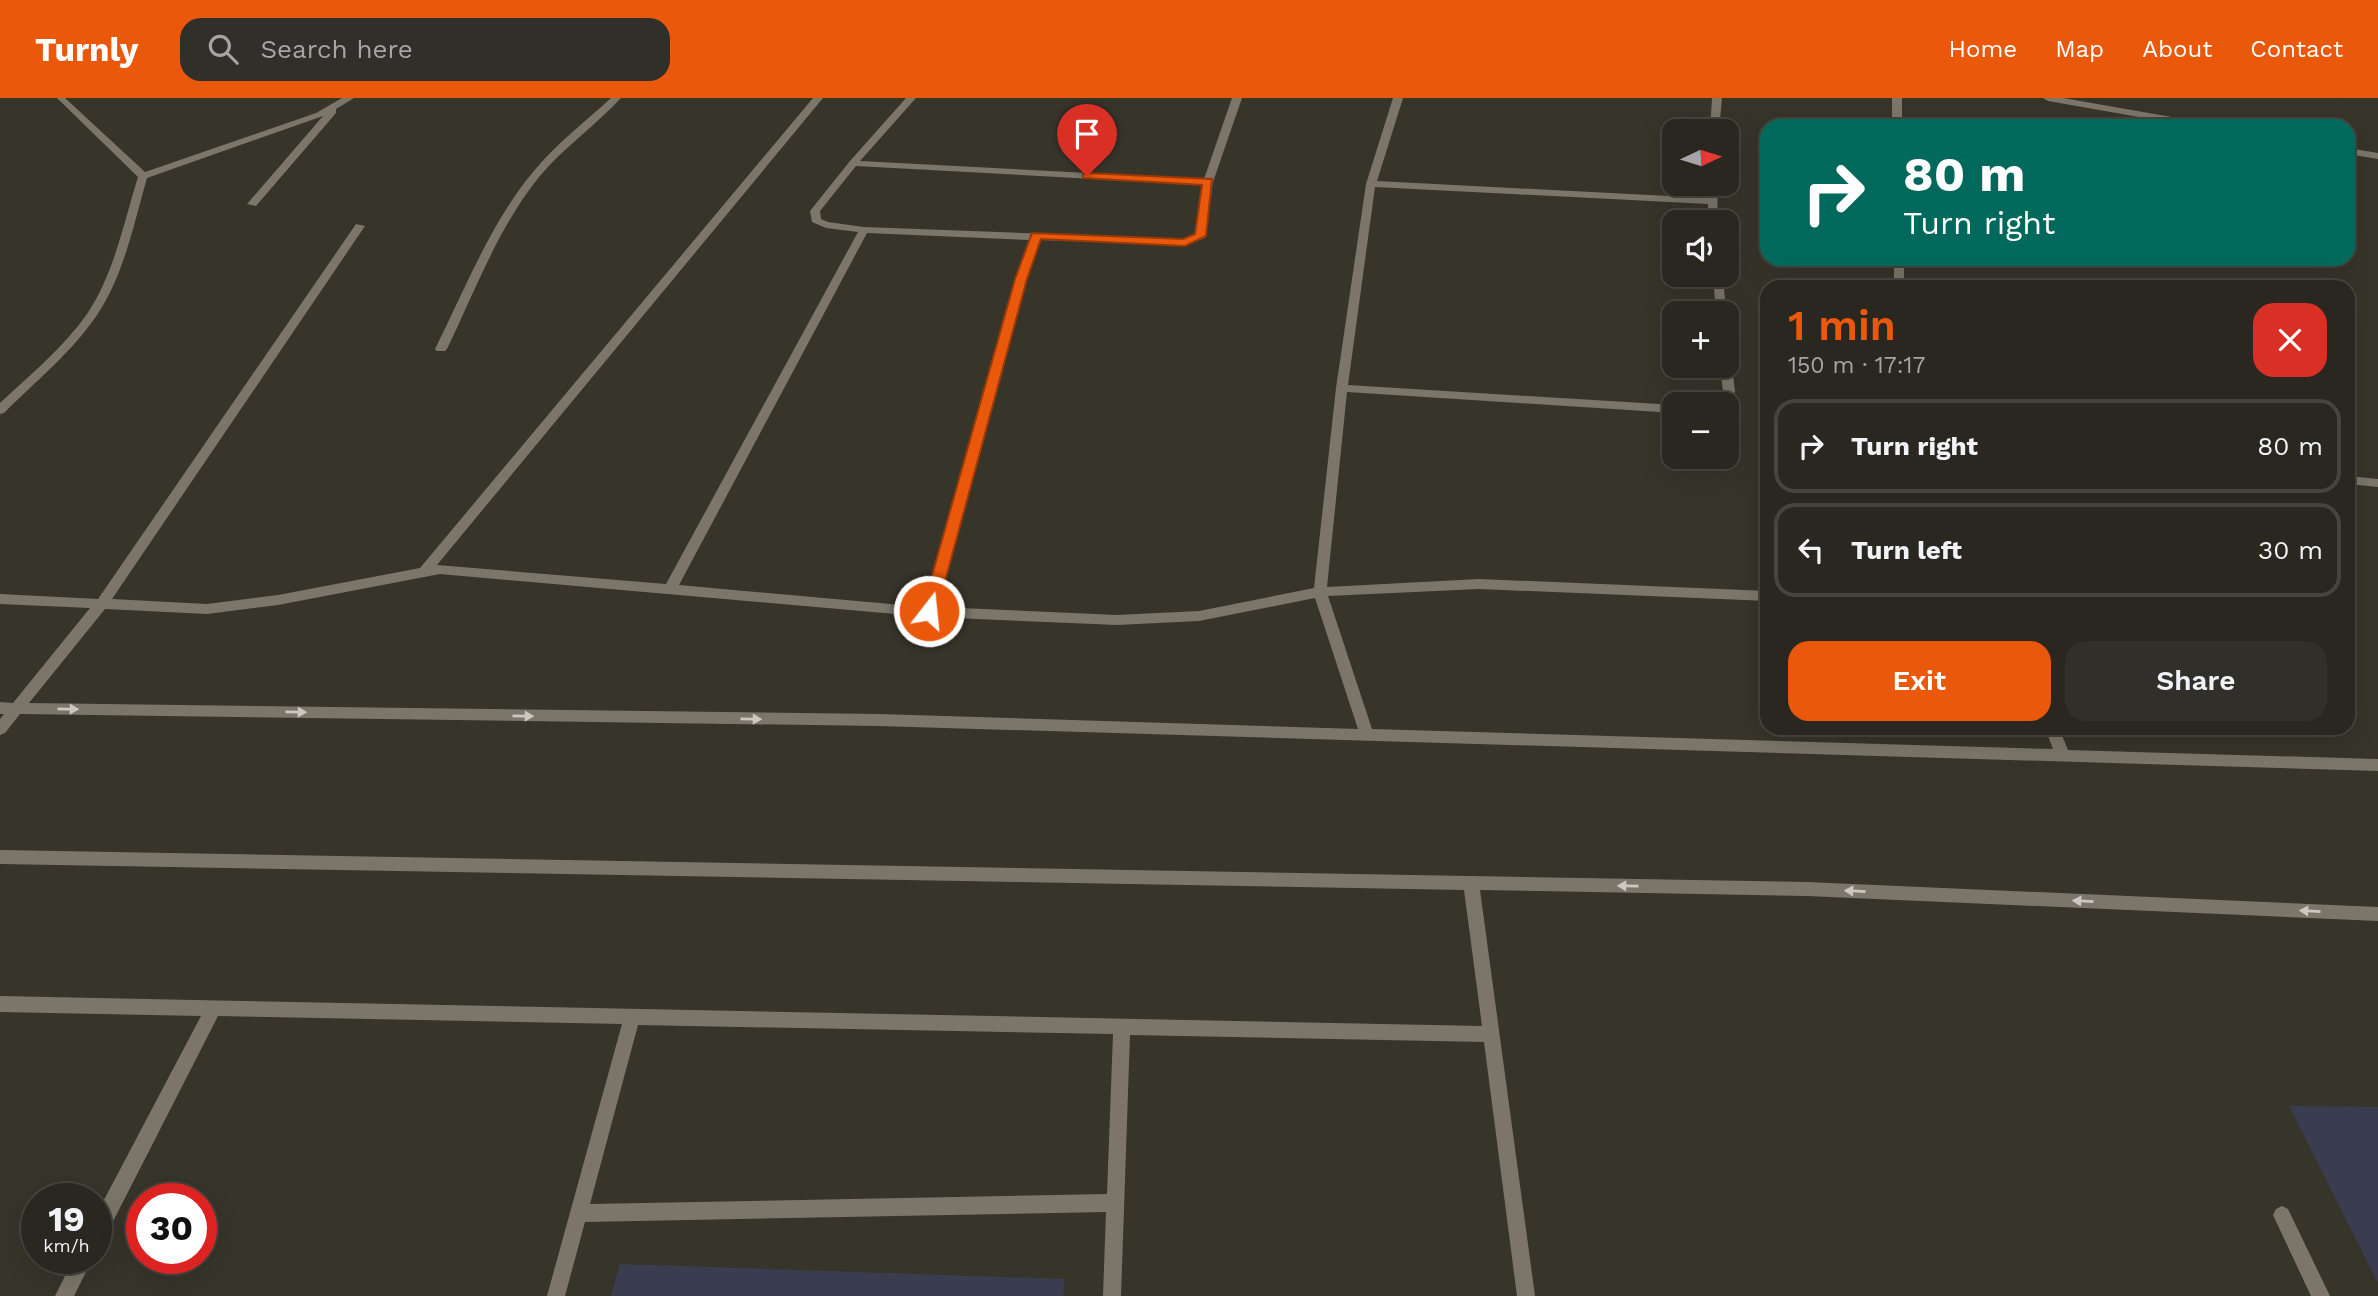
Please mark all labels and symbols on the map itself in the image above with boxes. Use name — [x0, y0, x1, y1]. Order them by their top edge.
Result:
pin — [1057, 104, 1117, 176]
north arrow — [1662, 119, 1740, 196]
position arrow — [892, 574, 966, 648]
one-way arrow — [57, 704, 79, 715]
one-way arrow — [285, 707, 307, 718]
one-way arrow — [512, 710, 534, 721]
one-way arrow — [740, 713, 762, 724]
one-way arrow — [1617, 880, 1639, 891]
one-way arrow — [1844, 885, 1866, 896]
one-way arrow — [2071, 895, 2093, 906]
one-way arrow — [2299, 905, 2321, 916]
speed limit sign: 30 — [126, 1183, 217, 1274]

